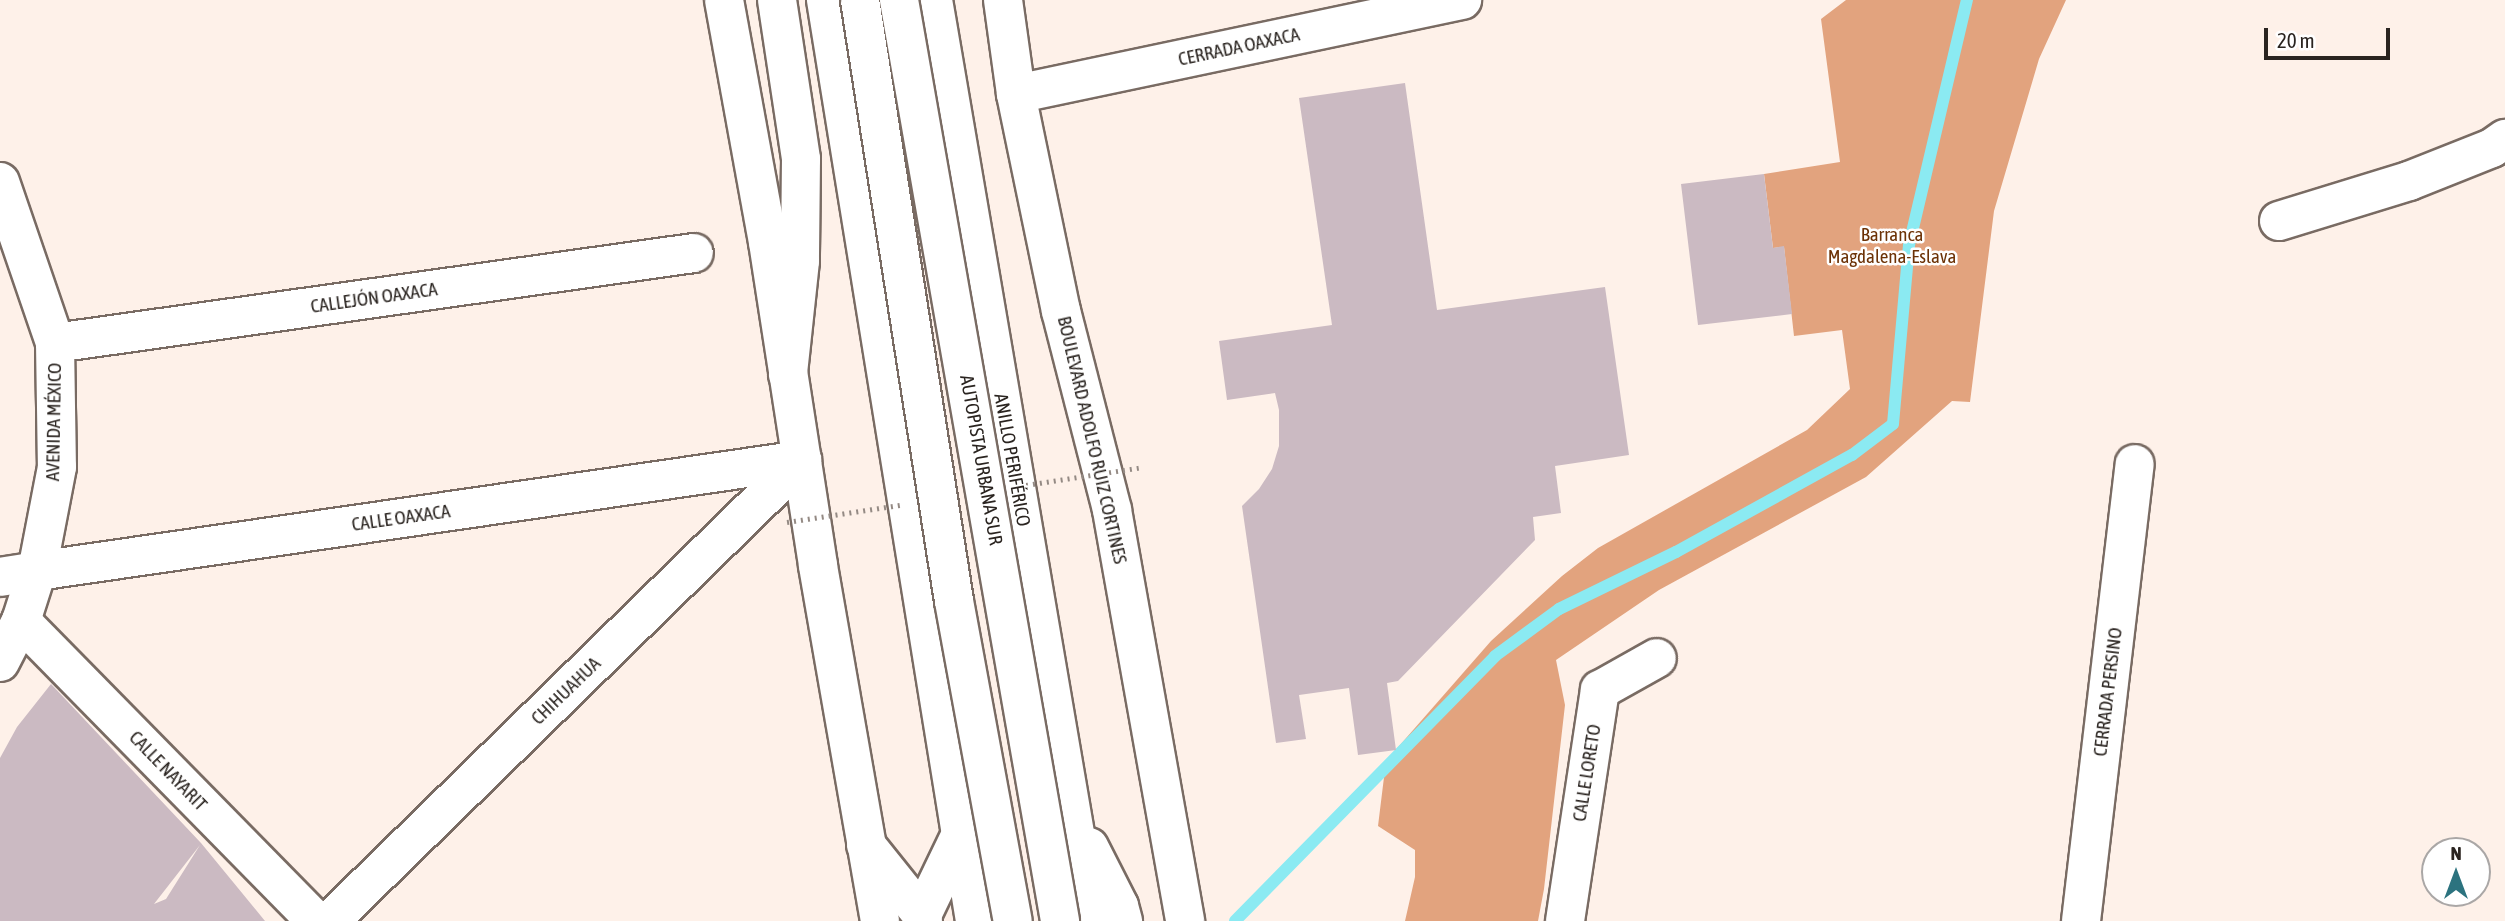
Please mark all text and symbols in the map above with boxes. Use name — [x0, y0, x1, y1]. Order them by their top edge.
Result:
scale bar — [2267, 14, 2393, 58]
street label: CERRADA OAXACA — [1176, 23, 1302, 71]
text: 20 m — [2277, 28, 2315, 52]
park label: Barranca Magdalena-Eslava — [1828, 224, 1956, 268]
street label: CALLEJÓN OAXACA — [309, 278, 439, 318]
street label: BOULEVARD ADOLFO RUIZ CORTINES — [1052, 314, 1132, 566]
street label: AVENIDA MÉXICO — [42, 363, 66, 481]
street label: AUTOPISTA URBANA SUR — [955, 373, 1007, 547]
street label: ANILLO PERIFÉRICO — [989, 392, 1035, 528]
street label: CALLE OAXACA — [350, 500, 452, 536]
street label: CERRADA PERSINO — [2089, 626, 2127, 758]
street label: CHIHUAHUA — [527, 652, 605, 730]
street label: CALLE LORETO — [1568, 723, 1606, 823]
street label: CALLE NAYARIT — [124, 726, 212, 816]
north arrow — [2421, 837, 2491, 907]
text: N — [2450, 842, 2462, 864]

